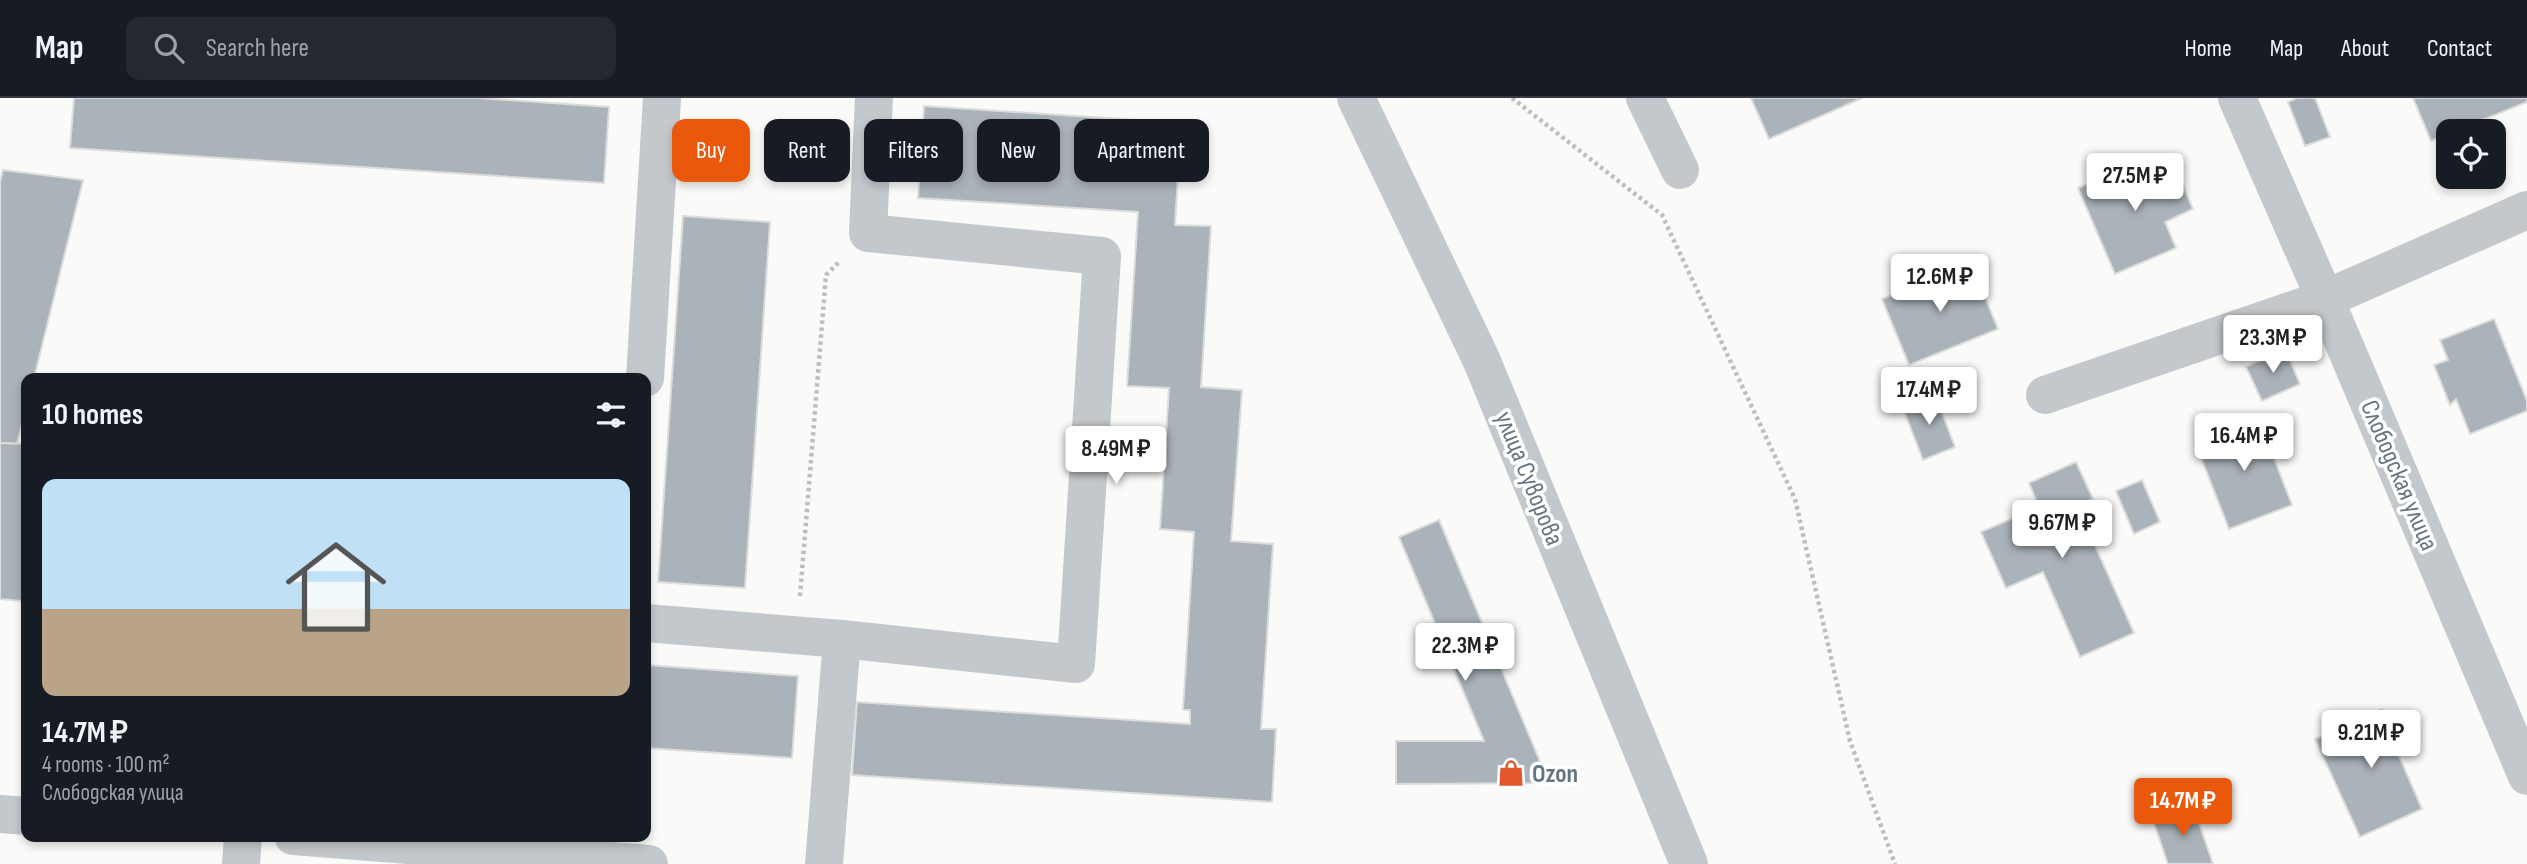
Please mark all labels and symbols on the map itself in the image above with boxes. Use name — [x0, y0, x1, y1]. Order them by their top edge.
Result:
pin: 27.5M ₽ — [2070, 153, 2200, 213]
pin: 12.6M ₽ — [1875, 254, 2005, 314]
pin: 23.3M ₽ — [2208, 316, 2338, 375]
pin: 17.4M ₽ — [1864, 368, 1994, 427]
street label: Слободская улица — [2353, 396, 2444, 555]
street label: улица Суворова — [1488, 407, 1569, 550]
pin: 16.4M ₽ — [2179, 414, 2309, 473]
pin: 8.49M ₽ — [1051, 426, 1181, 486]
pin: 9.67M ₽ — [1997, 500, 2127, 560]
pin: 22.3M ₽ — [1400, 624, 1530, 683]
pin: 9.21M ₽ — [2306, 710, 2436, 770]
shop icon: Ozon — [1496, 758, 1526, 788]
place label: Ozon — [1532, 759, 1578, 790]
pin: 14.7M ₽ — [2118, 778, 2248, 838]

